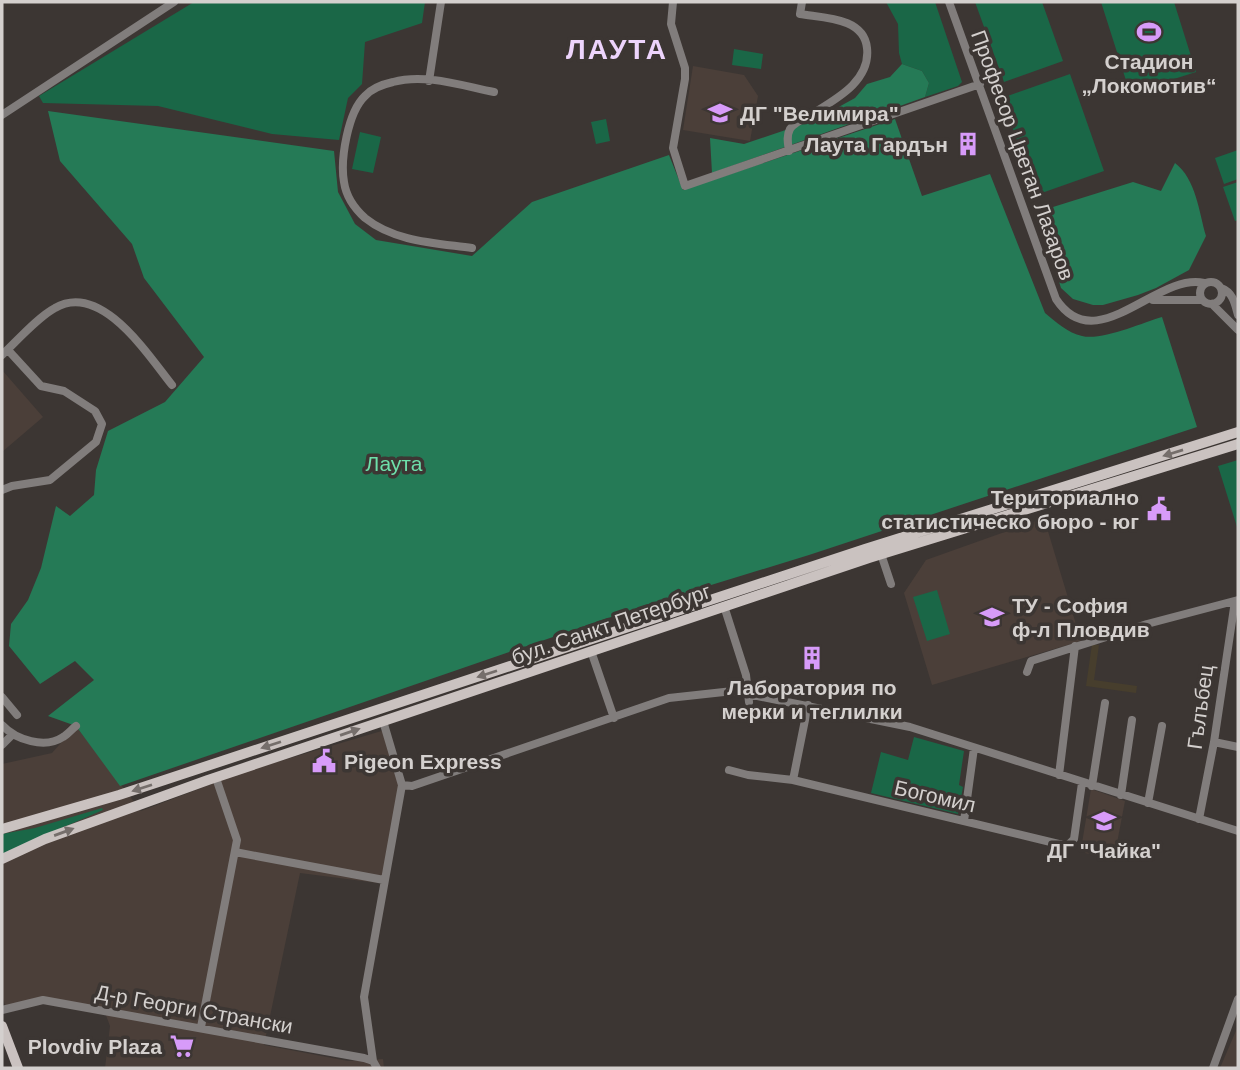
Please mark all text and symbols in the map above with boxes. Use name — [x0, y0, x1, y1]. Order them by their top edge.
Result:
sports icon: Стадион „Локомотив“ — [1135, 18, 1163, 46]
street label: Професор Цветан Лазаров — [967, 27, 1079, 283]
district label: ЛАУТА — [566, 34, 668, 65]
place label: Стадион „Локомотив“ — [1081, 50, 1217, 97]
school or university icon: ДГ "Велимира" — [706, 99, 734, 127]
place label: ДГ "Велимира" — [740, 102, 899, 125]
building icon: Лаута Гардън — [954, 130, 982, 158]
place label: Лаута Гардън — [805, 133, 948, 156]
one-way arrow — [1162, 448, 1183, 458]
park label: Лаута — [366, 452, 423, 475]
place label: Териториално статистическо бюро - юг — [881, 486, 1139, 533]
public building icon: Териториално статистическо бюро - юг — [1145, 495, 1173, 523]
street label: бул. Санкт Петербург — [508, 579, 714, 669]
place label: ТУ - София ф-л Пловдив — [1012, 594, 1150, 641]
school or university icon: ТУ - София ф-л Пловдив — [978, 603, 1006, 631]
building icon: Лаборатория по мерки и теглилки — [798, 644, 826, 672]
street label: Гълъбец — [1183, 663, 1217, 751]
one-way arrow — [477, 669, 498, 680]
place label: Лаборатория по мерки и теглилки — [721, 676, 903, 723]
one-way arrow — [340, 726, 361, 737]
one-way arrow — [261, 740, 282, 751]
public building icon: Pigeon Express — [310, 747, 338, 775]
place label: Pigeon Express — [344, 750, 502, 773]
street label: Богомил — [892, 775, 978, 817]
one-way arrow — [131, 783, 152, 793]
school or university icon: ДГ "Чайка" — [1090, 807, 1118, 835]
one-way arrow — [54, 826, 75, 837]
place label: ДГ "Чайка" — [1047, 839, 1161, 862]
street label: Д-р Георги Странски — [93, 980, 295, 1038]
supermarket icon: Plovdiv Plaza — [168, 1032, 196, 1060]
place label: Plovdiv Plaza — [28, 1035, 162, 1058]

